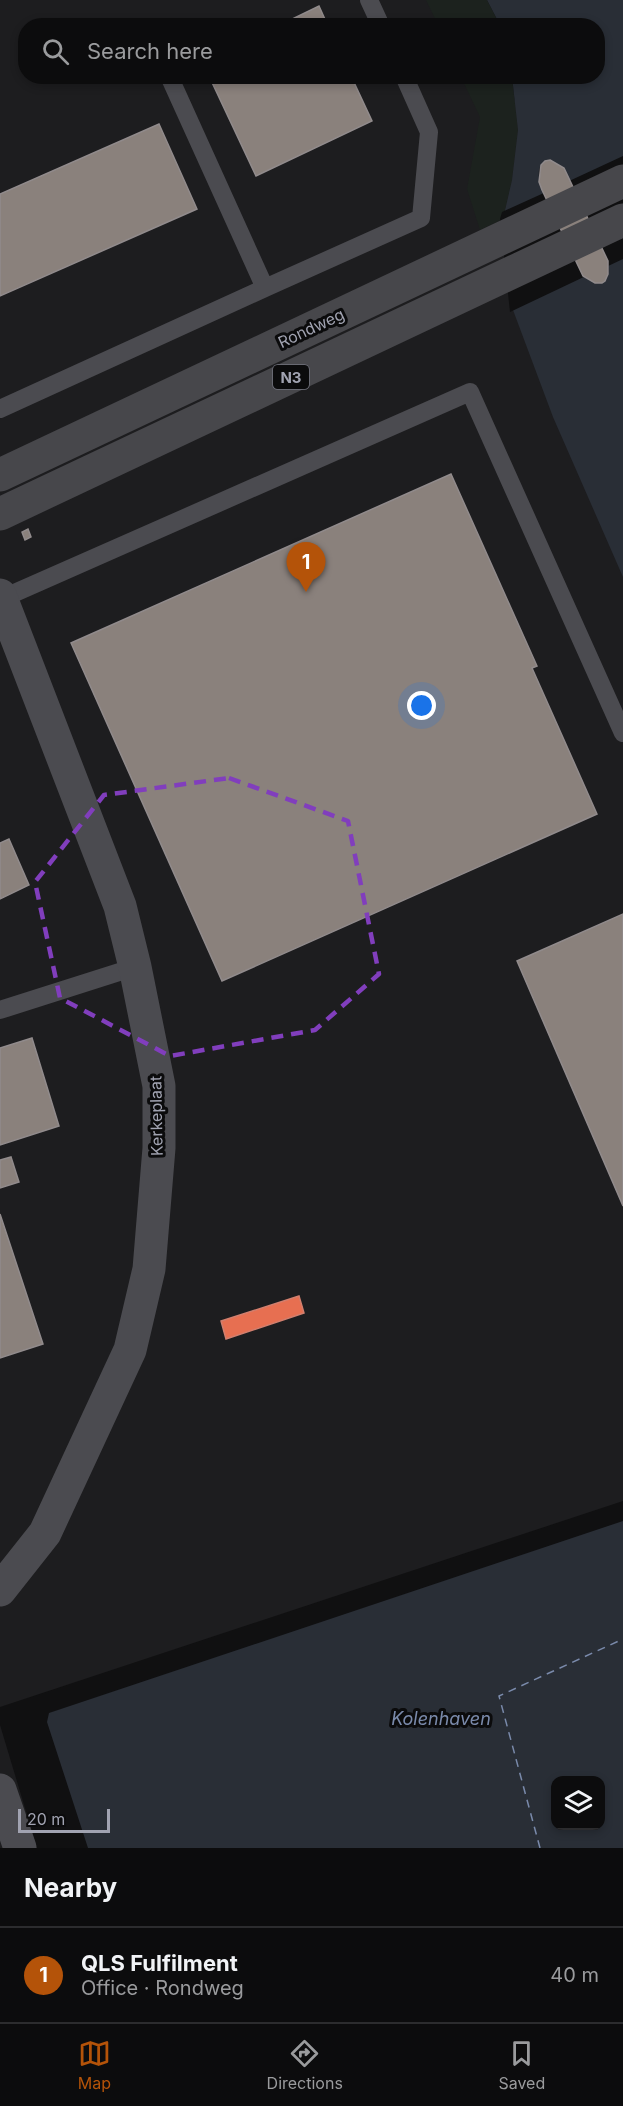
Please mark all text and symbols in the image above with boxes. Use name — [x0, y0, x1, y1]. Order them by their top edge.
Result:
search box — [18, 18, 605, 84]
icon: search — [39, 35, 72, 68]
text: Search here — [87, 38, 213, 64]
street label: Rondweg — [275, 304, 347, 352]
road number: N3 — [273, 365, 309, 389]
pin: 1 — [286, 542, 326, 592]
your location — [407, 691, 436, 720]
street label: Kerkeplaat — [145, 1076, 167, 1156]
water label: Kolenhaven — [391, 1708, 491, 1729]
map controls — [551, 1776, 605, 1830]
button: layers — [551, 1776, 605, 1830]
scale bar — [18, 1806, 110, 1834]
text: 20 m — [27, 1809, 65, 1829]
text: Nearby — [24, 1872, 117, 1903]
text: QLS Fulfilment — [81, 1950, 238, 1976]
text: 1 — [39, 1963, 48, 1987]
text: 40 m — [550, 1963, 599, 1987]
text: Office · Rondweg — [81, 1976, 244, 2000]
tab: Map — [78, 2037, 111, 2093]
tab: Directions — [267, 2037, 343, 2093]
tab: Saved — [498, 2037, 545, 2093]

